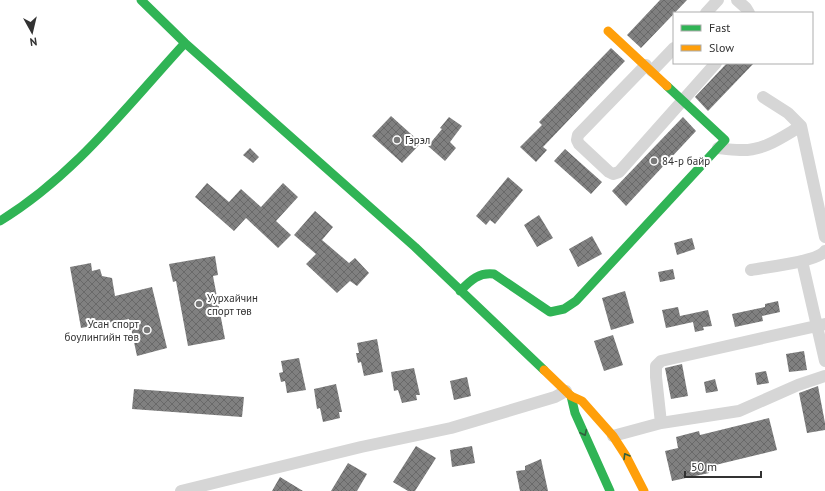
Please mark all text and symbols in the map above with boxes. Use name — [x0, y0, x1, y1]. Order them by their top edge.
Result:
north arrow — [12, 12, 52, 52]
legend — [673, 12, 813, 64]
text: Fast — [709, 20, 730, 35]
text: N — [29, 34, 38, 49]
text: Slow — [709, 40, 734, 55]
place label: Гэрэл — [405, 133, 430, 147]
marker: Гэрэл — [392, 135, 402, 145]
place label: 84-р байр — [662, 154, 710, 168]
marker: 84-р байр — [649, 156, 659, 166]
place label: Уурхайчин спорт төв — [207, 291, 258, 318]
marker: Уурхайчин спорт төв — [194, 299, 204, 309]
place label: Усан спорт боулингийн төв — [65, 317, 140, 344]
marker: Усан спорт боулингийн төв — [142, 325, 152, 335]
one-way arrow — [579, 428, 587, 436]
one-way arrow — [624, 453, 631, 460]
scale bar — [685, 453, 761, 479]
text: 50 m — [691, 459, 717, 474]

